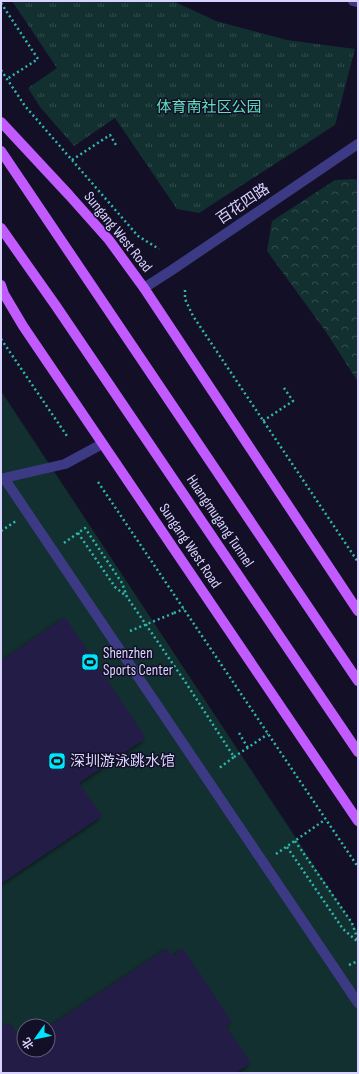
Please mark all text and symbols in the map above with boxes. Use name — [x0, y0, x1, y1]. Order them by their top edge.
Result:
park label: 体育南社区公园 — [156, 98, 262, 117]
street label: 百花四路 — [213, 179, 273, 229]
street label: Sungang West Road — [80, 188, 156, 276]
street label: Huangmugang Tunnel — [182, 471, 258, 571]
street label: Sungang West Road — [155, 500, 225, 592]
place label: Shenzhen Sports Center — [103, 644, 174, 680]
sports icon: Shenzhen Sports Center — [80, 652, 100, 672]
sports icon: 深圳游泳跳水馆 — [47, 751, 67, 771]
place label: 深圳游泳跳水馆 — [70, 752, 175, 771]
north arrow — [16, 1018, 56, 1058]
text: 北 — [20, 1035, 36, 1051]

